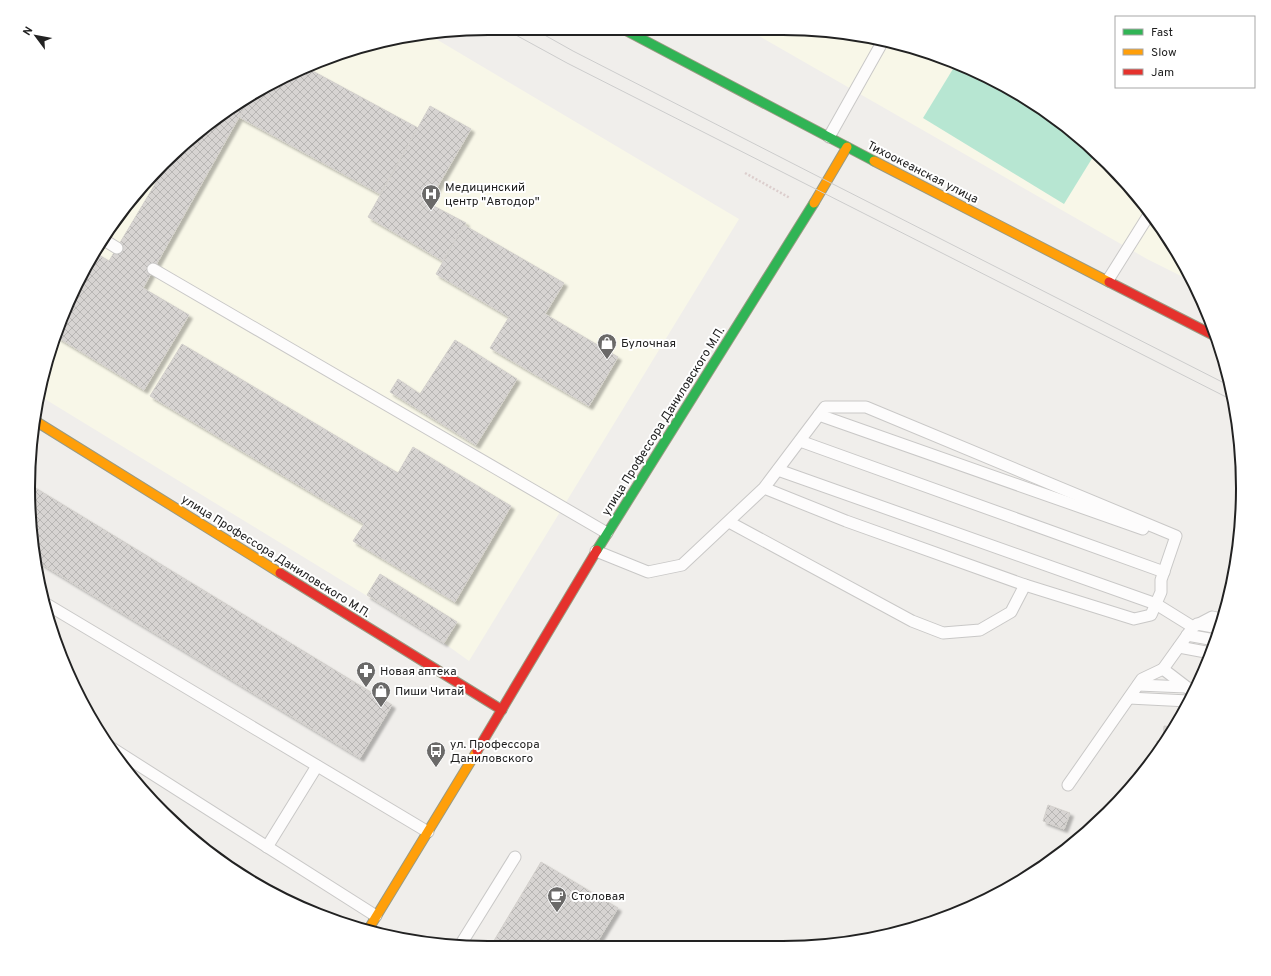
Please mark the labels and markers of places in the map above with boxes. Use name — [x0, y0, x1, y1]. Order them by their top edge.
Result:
place label: Медицинский центр "Автодор" — [445, 180, 540, 210]
hospital icon: Медицинский центр "Автодор" — [420, 183, 442, 211]
shop icon: Булочная — [596, 332, 618, 360]
place label: Булочная — [621, 336, 676, 352]
pharmacy icon: Новая аптека — [355, 660, 377, 688]
place label: Новая аптека — [380, 664, 456, 680]
shop icon: Пиши Читай — [370, 680, 392, 708]
place label: Пиши Читай — [395, 684, 464, 700]
place label: ул. Профессора Даниловского — [450, 737, 539, 767]
bus stop icon: ул. Профессора Даниловского — [425, 740, 447, 768]
cafe icon: Столовая — [546, 885, 568, 913]
place label: Столовая — [571, 889, 625, 905]

